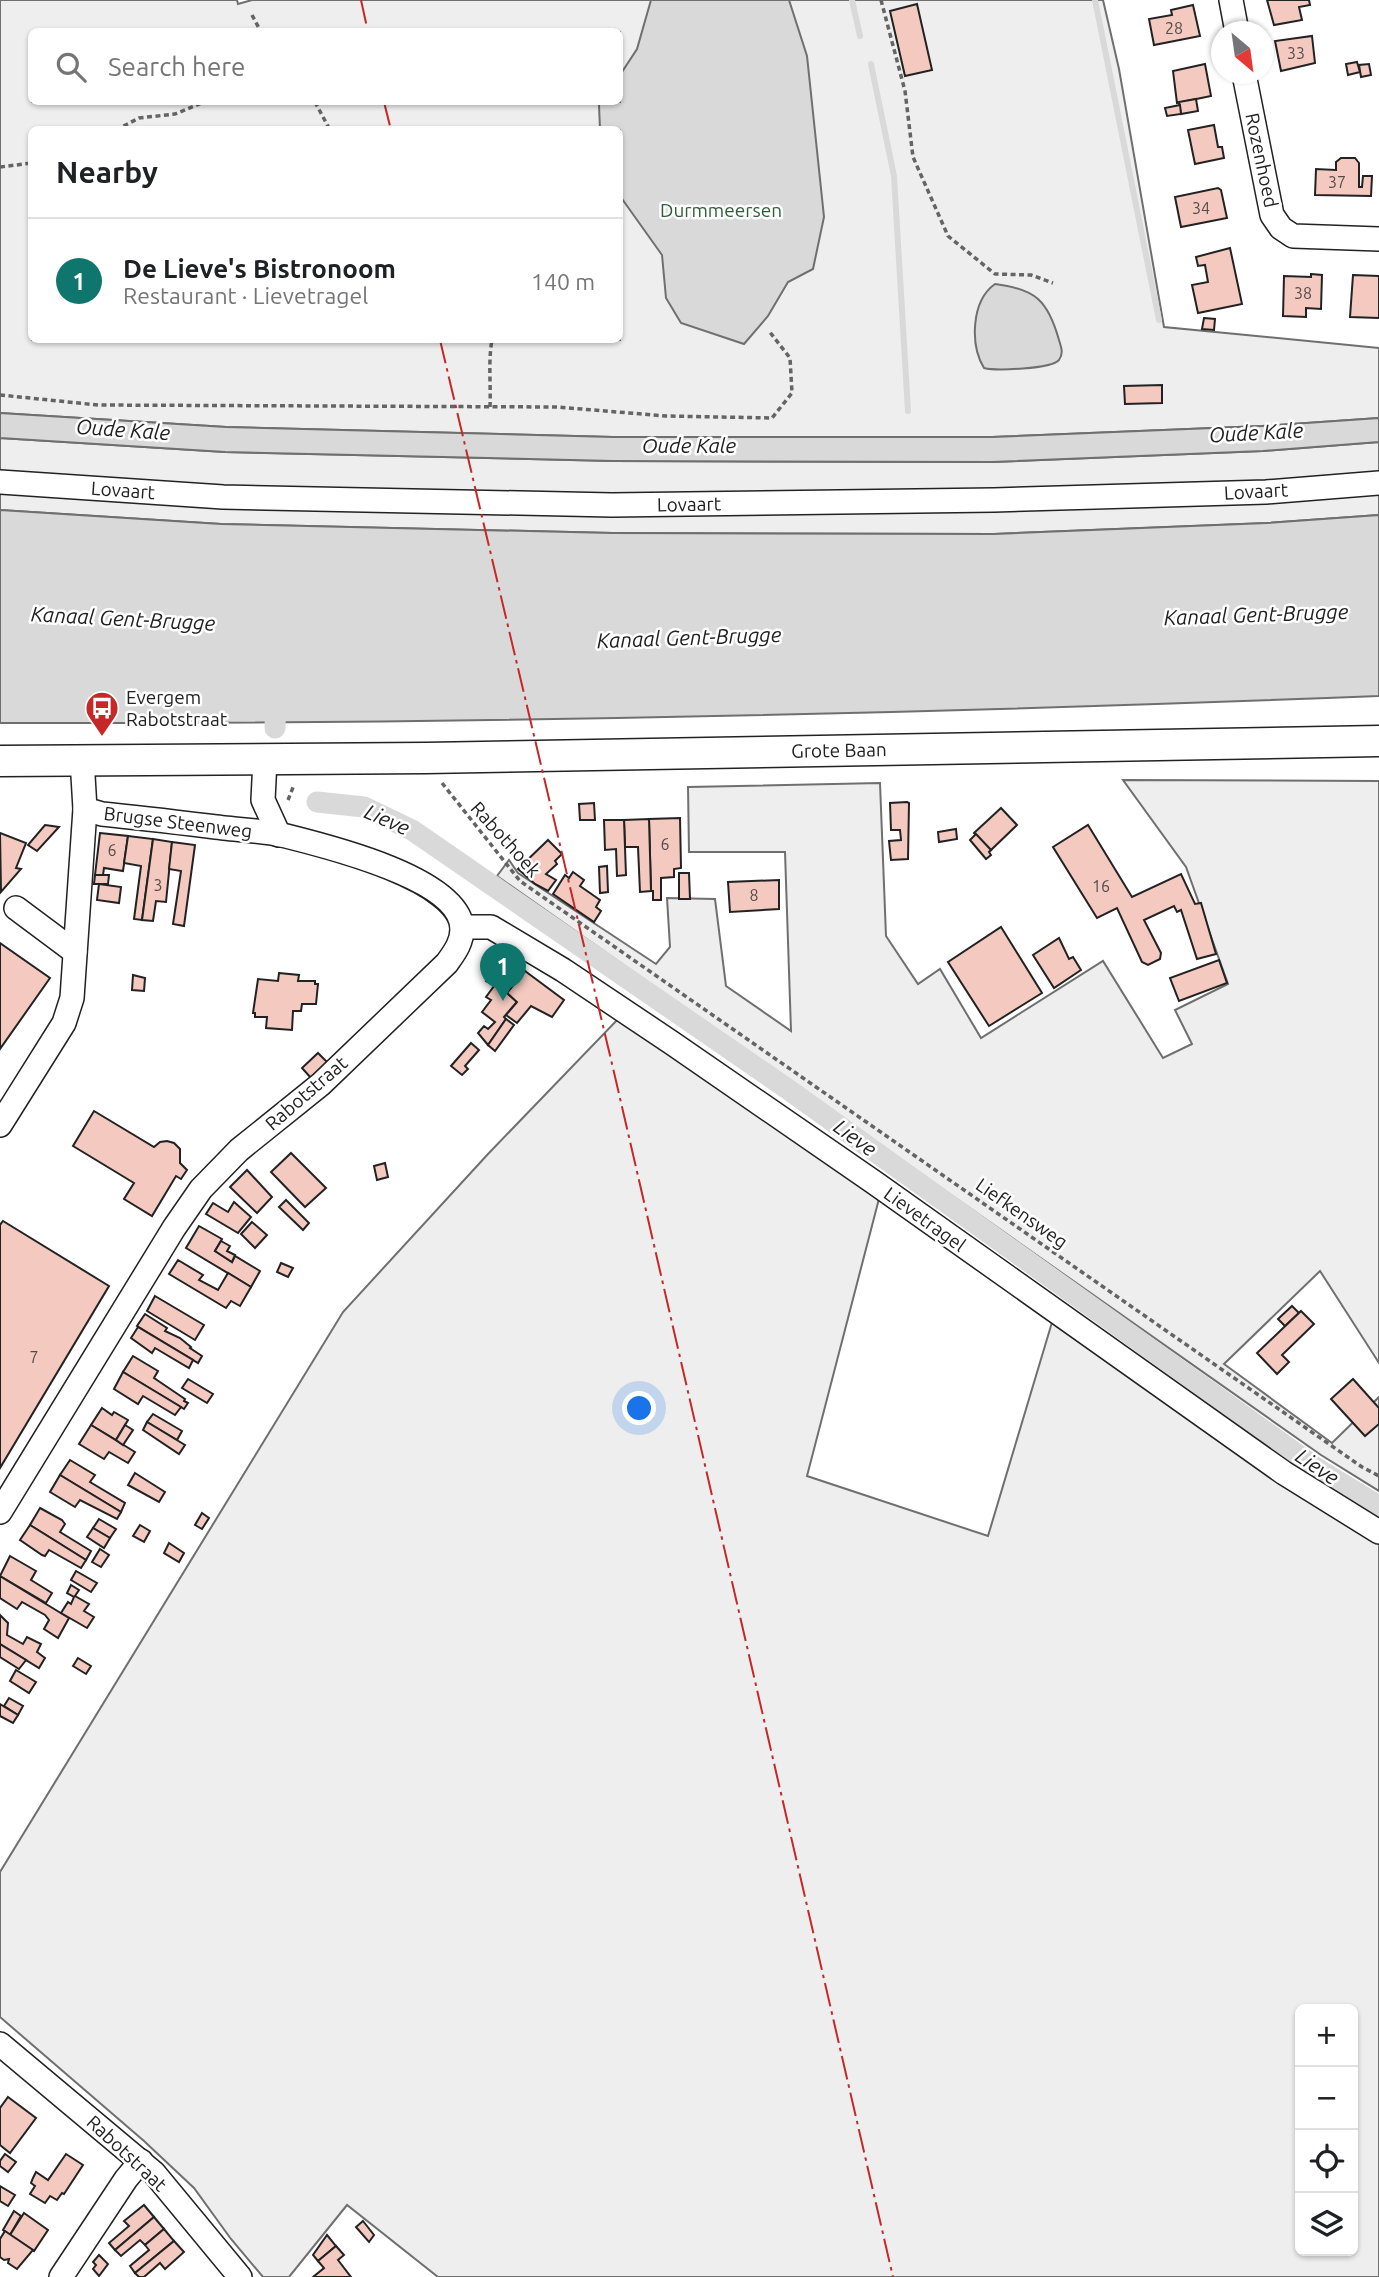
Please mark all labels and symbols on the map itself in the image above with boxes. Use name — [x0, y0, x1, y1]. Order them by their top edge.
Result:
house number: 28 — [1165, 19, 1183, 37]
north arrow — [1211, 21, 1274, 84]
house number: 33 — [1287, 44, 1305, 62]
street label: Rozenhoed — [1241, 111, 1283, 209]
house number: 37 — [1328, 173, 1346, 191]
park label: Durmmeersen — [660, 199, 782, 221]
house number: 34 — [1192, 199, 1210, 217]
house number: 38 — [1294, 284, 1312, 302]
water label: Oude Kale — [75, 414, 171, 444]
water label: Oude Kale — [1208, 418, 1304, 446]
water label: Oude Kale — [642, 433, 737, 457]
street label: Lovaart — [90, 477, 156, 503]
street label: Lovaart — [1223, 478, 1289, 504]
street label: Lovaart — [657, 492, 722, 516]
water label: Kanaal Gent-Brugge — [1163, 599, 1349, 629]
water label: Kanaal Gent-Brugge — [30, 601, 216, 635]
water label: Kanaal Gent-Brugge — [596, 622, 782, 652]
place label: Evergem Rabotstraat — [126, 686, 228, 730]
bus stop icon: Evergem Rabotstraat — [83, 689, 121, 738]
street label: Grote Baan — [791, 738, 887, 762]
street label: Rabothoek — [467, 797, 546, 881]
water label: Lieve — [361, 799, 414, 840]
street label: Brugse Steenweg — [102, 802, 254, 842]
house number: 6 — [660, 835, 670, 853]
house number: 6 — [107, 841, 117, 859]
house number: 3 — [153, 876, 163, 894]
house number: 16 — [1092, 877, 1110, 895]
house number: 8 — [749, 886, 759, 904]
pin: 1 — [480, 943, 526, 1001]
street label: Rabotstraat — [261, 1051, 352, 1134]
water label: Lieve — [830, 1114, 882, 1161]
street label: Liefkensweg — [972, 1173, 1072, 1253]
street label: Lievetragel — [880, 1182, 970, 1256]
house number: 7 — [29, 1348, 39, 1366]
your location — [622, 1391, 656, 1425]
water label: Lieve — [1291, 1443, 1344, 1489]
street label: Rabotstraat — [83, 2110, 172, 2196]

